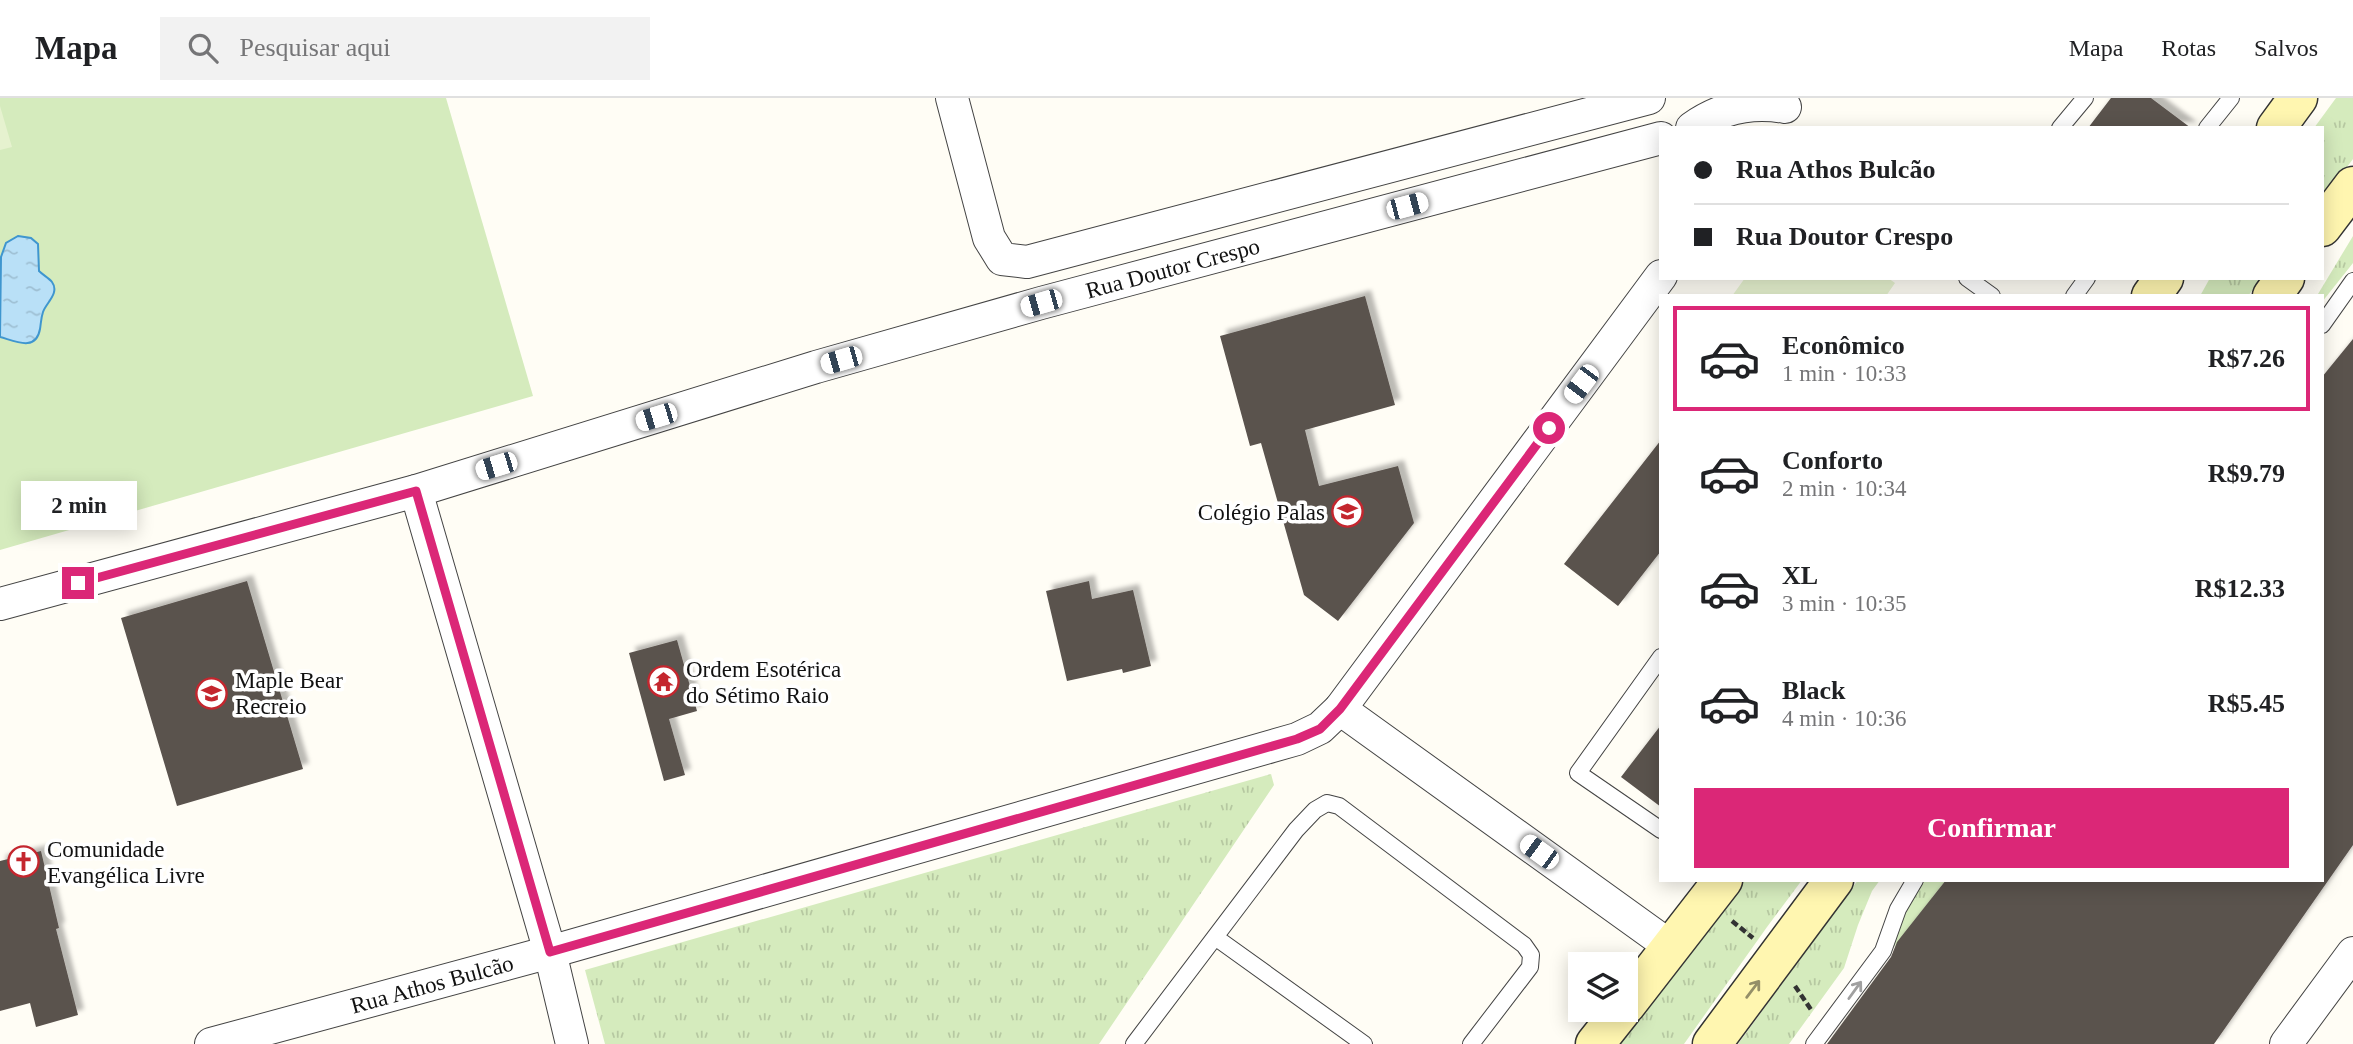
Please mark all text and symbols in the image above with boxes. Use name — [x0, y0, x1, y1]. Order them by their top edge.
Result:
search box — [160, 17, 650, 80]
icon: search — [184, 29, 222, 67]
text: Mapa — [35, 30, 118, 66]
text: Pesquisar aqui — [240, 33, 390, 62]
text: Mapa — [2069, 35, 2123, 61]
text: Rotas — [2161, 35, 2216, 61]
text: Salvos — [2254, 35, 2318, 61]
text: Rua Athos Bulcão — [1736, 155, 1935, 184]
car — [1384, 190, 1431, 222]
text: Rua Doutor Crespo — [1736, 222, 1953, 251]
street label: Rua Doutor Crespo — [1083, 233, 1262, 303]
car — [1018, 287, 1065, 319]
icon: car — [1698, 327, 1761, 390]
text: Econômico — [1782, 331, 1905, 360]
car — [818, 344, 865, 376]
text: R$7.26 — [2208, 344, 2285, 373]
car — [1560, 361, 1603, 407]
text: 1 min · 10:33 — [1782, 361, 1907, 386]
car — [633, 401, 680, 433]
route start — [1533, 412, 1565, 444]
icon: car — [1698, 442, 1761, 505]
text: Conforto — [1782, 446, 1883, 475]
car — [473, 450, 520, 482]
text: R$9.79 — [2208, 459, 2285, 488]
text: 2 min · 10:34 — [1782, 476, 1907, 501]
callout: 2 min — [20, 482, 136, 531]
text: 2 min — [51, 493, 107, 518]
school or university icon: Colégio Palas — [1331, 495, 1365, 529]
place label: Colégio Palas — [1198, 500, 1325, 525]
icon: car — [1698, 557, 1761, 620]
text: XL — [1782, 561, 1818, 590]
route end — [62, 567, 94, 599]
text: R$12.33 — [2195, 574, 2285, 603]
text: 3 min · 10:35 — [1782, 591, 1907, 616]
place label: Ordem Esotérica do Sétimo Raio — [686, 657, 841, 708]
temple icon: Ordem Esotérica do Sétimo Raio — [646, 665, 680, 699]
place label: Maple Bear Recreio — [235, 668, 343, 719]
icon: car — [1698, 672, 1761, 735]
school or university icon: Maple Bear Recreio — [195, 676, 229, 710]
text: Black — [1782, 676, 1846, 705]
text: R$5.45 — [2208, 689, 2285, 718]
text: 4 min · 10:36 — [1782, 706, 1907, 731]
button: Confirmar — [1694, 788, 2289, 868]
car — [1516, 831, 1563, 873]
place label: Comunidade Evangélica Livre — [47, 837, 205, 888]
church icon: Comunidade Evangélica Livre — [7, 845, 41, 879]
street label: Rua Athos Bulcão — [348, 950, 516, 1018]
map controls — [1568, 952, 1638, 1022]
button: layers — [1568, 952, 1638, 1022]
one-way arrow — [1745, 980, 1760, 999]
one-way arrow — [1847, 980, 1862, 999]

